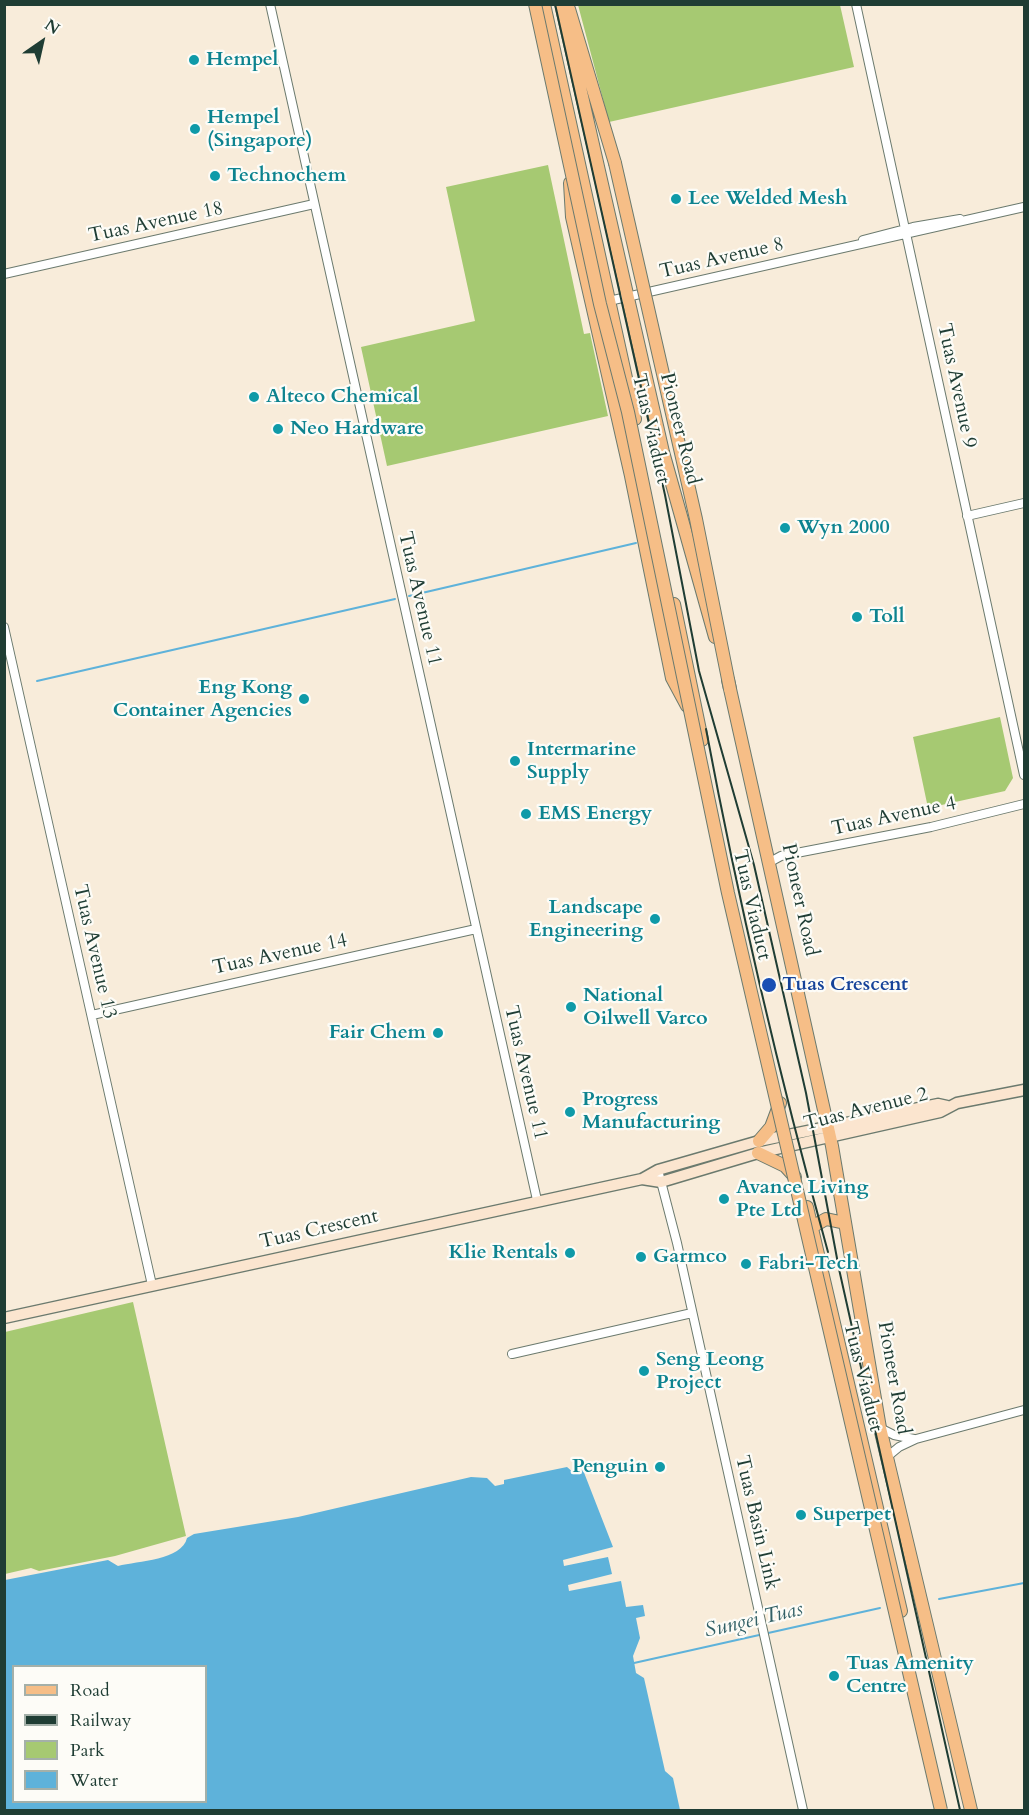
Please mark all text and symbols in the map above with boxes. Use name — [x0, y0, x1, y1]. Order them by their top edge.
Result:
north arrow — [12, 12, 72, 72]
text: N — [40, 14, 64, 40]
place label: Hempel — [206, 48, 278, 72]
marker: Hempel — [187, 53, 201, 67]
place label: Hempel (Singapore) — [207, 106, 313, 153]
marker: Hempel (Singapore) — [188, 122, 202, 136]
place label: Technochem — [227, 164, 346, 188]
marker: Technochem — [208, 169, 222, 183]
place label: Lee Welded Mesh — [688, 187, 847, 211]
marker: Lee Welded Mesh — [669, 192, 683, 206]
street label: Tuas Avenue 18 — [86, 197, 226, 249]
street label: Tuas Avenue 8 — [658, 233, 786, 285]
street label: Tuas Avenue 9 — [931, 321, 981, 451]
street label: Pioneer Road — [654, 371, 704, 487]
street label: Tuas Viaduct — [626, 372, 674, 486]
place label: Alteco Chemical — [266, 385, 419, 409]
marker: Alteco Chemical — [247, 390, 261, 404]
place label: Neo Hardware — [290, 417, 424, 441]
marker: Neo Hardware — [271, 422, 285, 436]
place label: Wyn 2000 — [797, 516, 890, 540]
marker: Wyn 2000 — [778, 521, 792, 535]
street label: Tuas Avenue 11 — [392, 530, 446, 668]
place label: Toll — [869, 605, 904, 629]
marker: Toll — [850, 610, 864, 624]
place label: Eng Kong Container Agencies — [113, 676, 292, 723]
marker: Eng Kong Container Agencies — [297, 692, 311, 706]
place label: Intermarine Supply — [527, 738, 637, 785]
marker: Intermarine Supply — [508, 754, 522, 768]
street label: Tuas Avenue 4 — [829, 792, 959, 842]
place label: EMS Energy — [538, 802, 652, 826]
marker: EMS Energy — [519, 807, 533, 821]
street label: Pioneer Road — [775, 842, 823, 958]
street label: Tuas Viaduct — [727, 848, 775, 962]
street label: Tuas Avenue 13 — [67, 883, 121, 1021]
place label: Landscape Engineering — [529, 896, 643, 943]
marker: Landscape Engineering — [648, 912, 662, 926]
street label: Tuas Avenue 14 — [210, 929, 350, 981]
place label: Tuas Crescent — [782, 973, 908, 997]
marker: Tuas Crescent — [760, 976, 778, 994]
place label: National Oilwell Varco — [583, 984, 708, 1031]
marker: National Oilwell Varco — [564, 1000, 578, 1014]
street label: Tuas Avenue 11 — [498, 1004, 552, 1142]
place label: Fair Chem — [329, 1021, 426, 1045]
marker: Fair Chem — [431, 1026, 445, 1040]
street label: Tuas Avenue 2 — [802, 1083, 930, 1137]
place label: Progress Manufacturing — [582, 1088, 720, 1135]
marker: Progress Manufacturing — [563, 1105, 577, 1119]
place label: Avance Living Pte Ltd — [736, 1176, 869, 1223]
marker: Avance Living Pte Ltd — [717, 1192, 731, 1206]
street label: Tuas Crescent — [258, 1205, 380, 1255]
place label: Klie Rentals — [448, 1241, 558, 1265]
place label: Garmco — [653, 1245, 727, 1269]
marker: Klie Rentals — [563, 1246, 577, 1260]
marker: Garmco — [634, 1250, 648, 1264]
place label: Fabri-Tech — [758, 1252, 859, 1276]
marker: Fabri-Tech — [739, 1257, 753, 1271]
street label: Tuas Viaduct — [837, 1320, 887, 1434]
street label: Pioneer Road — [871, 1320, 915, 1436]
place label: Seng Leong Project — [656, 1348, 764, 1395]
marker: Seng Leong Project — [637, 1364, 651, 1378]
street label: Tuas Basin Link — [729, 1453, 783, 1593]
place label: Penguin — [572, 1455, 648, 1479]
marker: Penguin — [653, 1460, 667, 1474]
place label: Superpet — [813, 1503, 891, 1527]
marker: Superpet — [794, 1508, 808, 1522]
water label: Sungei Tuas — [702, 1597, 806, 1645]
place label: Tuas Amenity Centre — [846, 1652, 974, 1699]
legend — [12, 1665, 207, 1803]
marker: Tuas Amenity Centre — [827, 1669, 841, 1683]
text: Road — [70, 1678, 110, 1703]
text: Railway — [70, 1708, 132, 1733]
text: Park — [70, 1738, 105, 1763]
text: Water — [70, 1768, 118, 1793]

